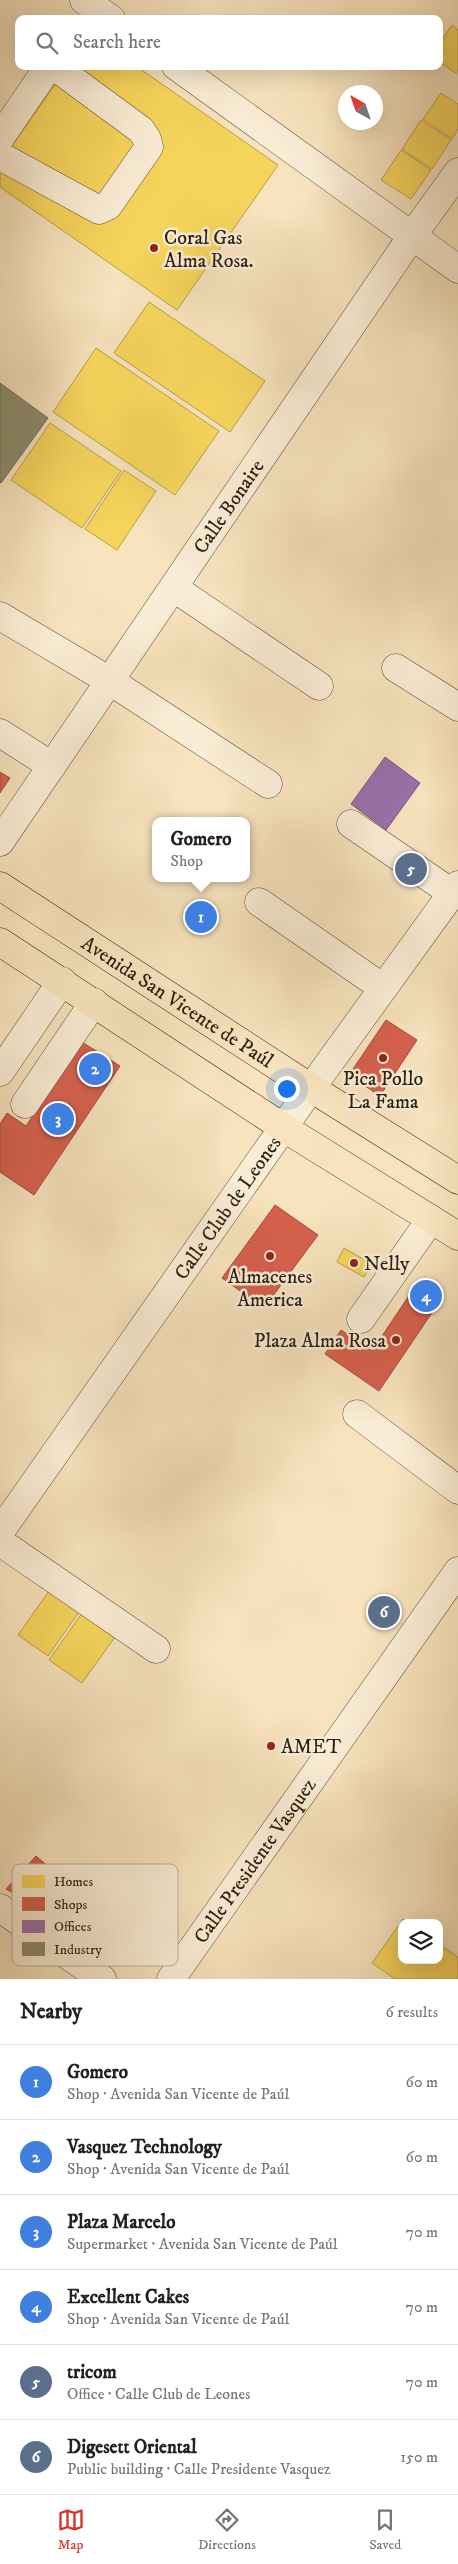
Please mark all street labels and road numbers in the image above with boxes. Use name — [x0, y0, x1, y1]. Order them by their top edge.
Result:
street label: Calle Bonaire — [189, 455, 270, 559]
street label: Avenida San Vicente de Paúl — [76, 931, 278, 1074]
street label: Calle Club de Leones — [170, 1132, 287, 1285]
street label: Calle Presidente Vasquez — [189, 1774, 323, 1949]

